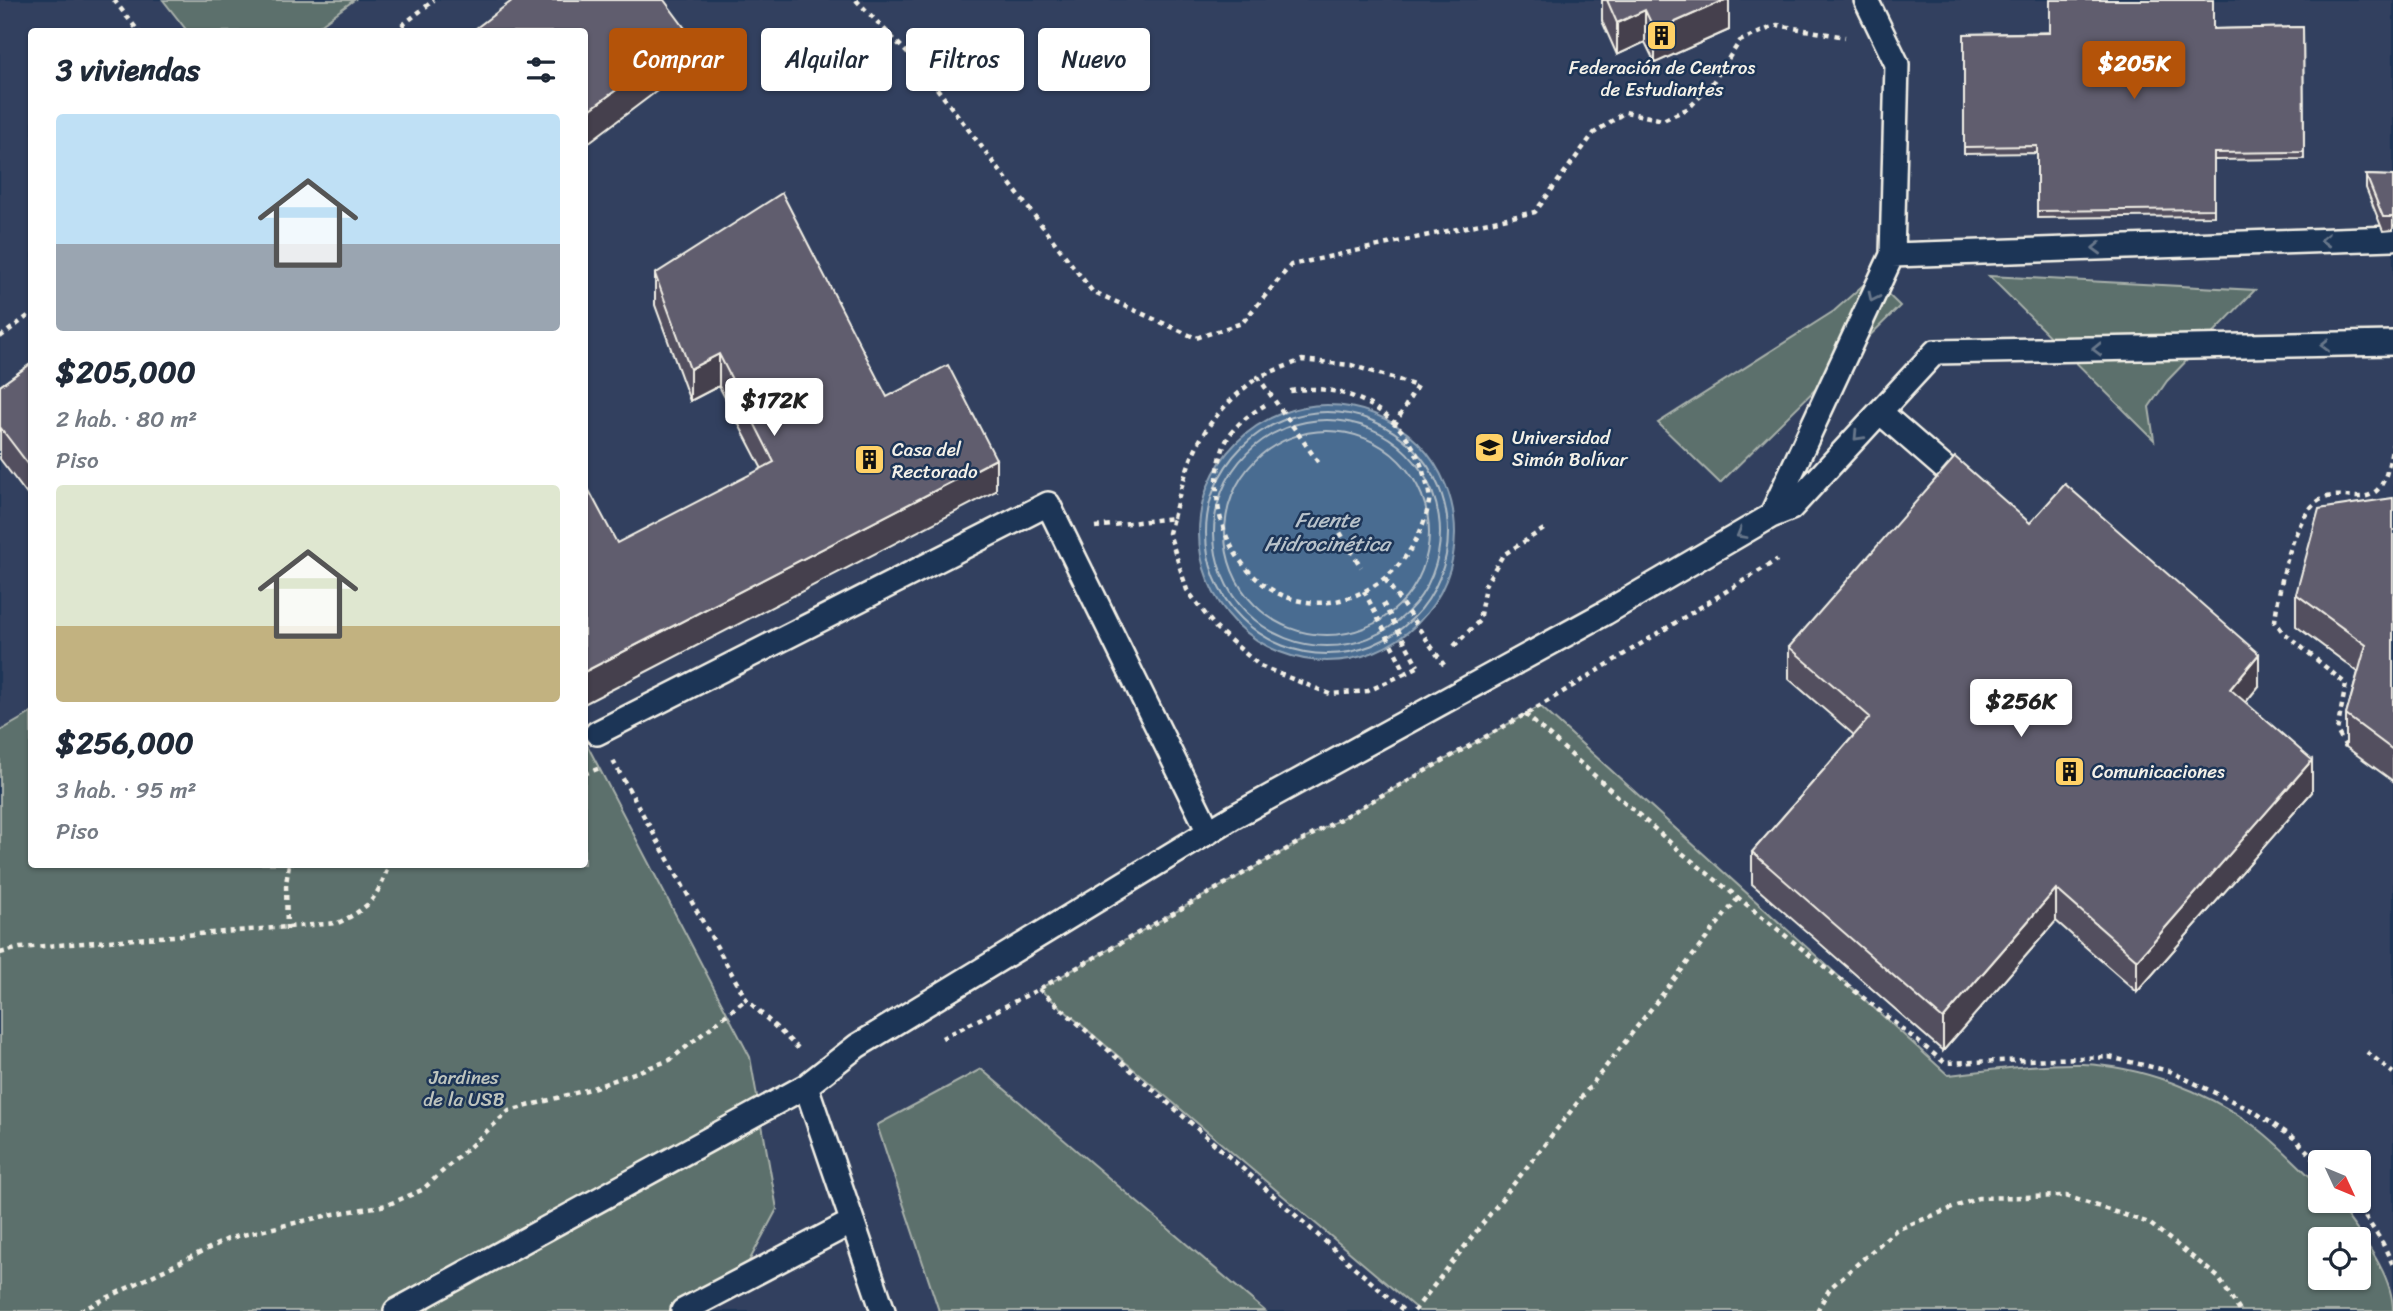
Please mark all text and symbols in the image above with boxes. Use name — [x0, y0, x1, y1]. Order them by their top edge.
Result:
building icon: Federación de Centros de Estudiantes — [1645, 19, 1679, 53]
chip: Comprar — [609, 28, 747, 91]
chip: Alquilar — [761, 28, 892, 91]
chip: Filtros — [906, 28, 1024, 91]
chip: Nuevo — [1038, 28, 1150, 91]
pin: $205K — [2085, 42, 2183, 101]
text: 3 viviendas — [56, 43, 200, 97]
text: $205K — [2098, 43, 2170, 84]
icon: filters — [522, 51, 560, 89]
place label: Federación de Centros de Estudiantes — [1569, 51, 1755, 106]
icon: home — [245, 160, 371, 286]
one-way arrow — [2319, 233, 2330, 248]
one-way arrow — [2092, 240, 2103, 255]
one-way arrow — [1867, 290, 1881, 302]
one-way arrow — [2319, 337, 2330, 352]
one-way arrow — [2092, 341, 2102, 357]
text: $205,000 — [56, 345, 196, 399]
pin: $172K — [725, 378, 823, 438]
text: $172K — [741, 380, 807, 421]
text: 2 hab. · 80 m² — [56, 399, 197, 440]
place label: Universidad Simón Bolívar — [1512, 421, 1628, 476]
one-way arrow — [1853, 428, 1866, 441]
school or university icon: Universidad Simón Bolívar — [1472, 431, 1506, 465]
place label: Casa del Rectorado — [892, 433, 978, 488]
text: Piso — [56, 440, 99, 481]
building icon: Casa del Rectorado — [852, 443, 886, 477]
water label: Fuente Hidrocinética — [1264, 501, 1392, 563]
one-way arrow — [1735, 526, 1748, 539]
icon: home — [245, 531, 371, 657]
pin: $256K — [1972, 680, 2070, 739]
text: $256K — [1986, 681, 2056, 722]
text: $256,000 — [56, 716, 194, 770]
building icon: Comunicaciones — [2052, 754, 2086, 788]
place label: Comunicaciones — [2092, 755, 2225, 788]
text: 3 hab. · 95 m² — [56, 770, 196, 811]
text: Piso — [56, 811, 99, 852]
park label: Jardines de la USB — [423, 1061, 505, 1116]
north arrow — [2308, 1150, 2371, 1213]
map controls — [2308, 1150, 2371, 1290]
button: locate — [2308, 1227, 2371, 1290]

